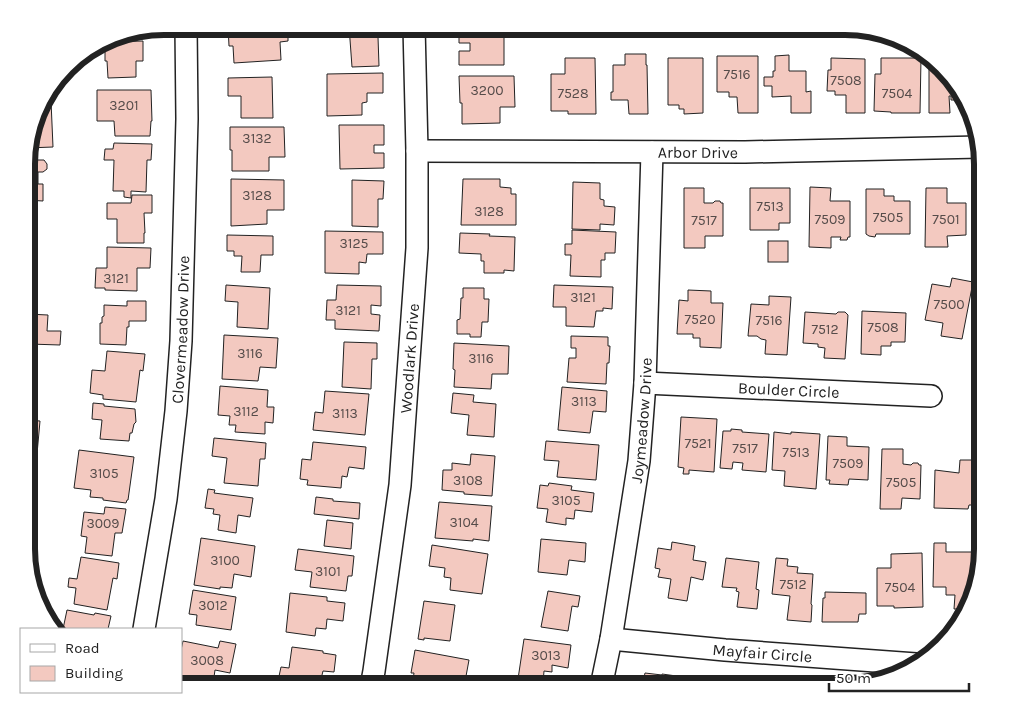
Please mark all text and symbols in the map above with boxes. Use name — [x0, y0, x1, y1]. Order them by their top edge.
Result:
house number: 7516 — [723, 66, 751, 83]
house number: 7508 — [830, 72, 862, 89]
house number: 3200 — [471, 82, 504, 99]
house number: 7528 — [557, 85, 589, 102]
house number: 7504 — [882, 85, 912, 102]
house number: 3201 — [109, 97, 139, 114]
house number: 3132 — [242, 130, 272, 147]
street label: Arbor Drive — [658, 142, 738, 161]
house number: 3128 — [242, 187, 272, 204]
house number: 7513 — [756, 198, 784, 215]
house number: 3128 — [474, 203, 504, 220]
house number: 7505 — [873, 209, 903, 226]
house number: 7509 — [815, 211, 845, 228]
house number: 7501 — [932, 211, 960, 228]
house number: 7517 — [691, 212, 717, 229]
house number: 3125 — [340, 235, 369, 252]
street label: Clovermeadow Drive — [167, 255, 193, 404]
house number: 3121 — [103, 270, 129, 287]
house number: 3121 — [570, 289, 596, 306]
house number: 7500 — [933, 296, 965, 313]
house number: 3121 — [335, 302, 361, 319]
street label: Woodlark Drive — [396, 303, 422, 414]
house number: 7520 — [685, 311, 715, 328]
house number: 7516 — [755, 312, 783, 329]
house number: 7508 — [867, 319, 899, 336]
house number: 7512 — [811, 321, 839, 338]
house number: 3116 — [237, 345, 263, 362]
house number: 3116 — [468, 350, 494, 367]
street label: Joymeadow Drive — [626, 357, 655, 484]
street label: Boulder Circle — [738, 378, 840, 401]
house number: 3113 — [571, 393, 597, 410]
house number: 3112 — [233, 403, 259, 420]
house number: 3113 — [332, 405, 358, 422]
house number: 7521 — [684, 435, 712, 452]
house number: 7517 — [732, 440, 758, 457]
house number: 7513 — [782, 444, 810, 461]
house number: 7509 — [833, 455, 863, 472]
house number: 3105 — [89, 465, 119, 482]
house number: 3108 — [453, 472, 483, 489]
house number: 7505 — [886, 474, 916, 491]
house number: 3105 — [551, 492, 581, 509]
house number: 3104 — [449, 514, 479, 531]
house number: 3009 — [86, 515, 120, 532]
house number: 3100 — [210, 552, 240, 569]
house number: 3101 — [315, 563, 341, 580]
house number: 7512 — [779, 576, 807, 593]
house number: 7504 — [885, 579, 915, 596]
house number: 3012 — [198, 597, 228, 614]
legend — [20, 628, 182, 693]
text: Road — [65, 639, 100, 657]
street label: Mayfair Circle — [712, 639, 813, 666]
house number: 3013 — [531, 647, 561, 664]
house number: 3008 — [190, 652, 224, 669]
scale bar — [829, 660, 969, 692]
text: Building — [65, 664, 123, 682]
text: 50 m — [836, 669, 871, 687]

